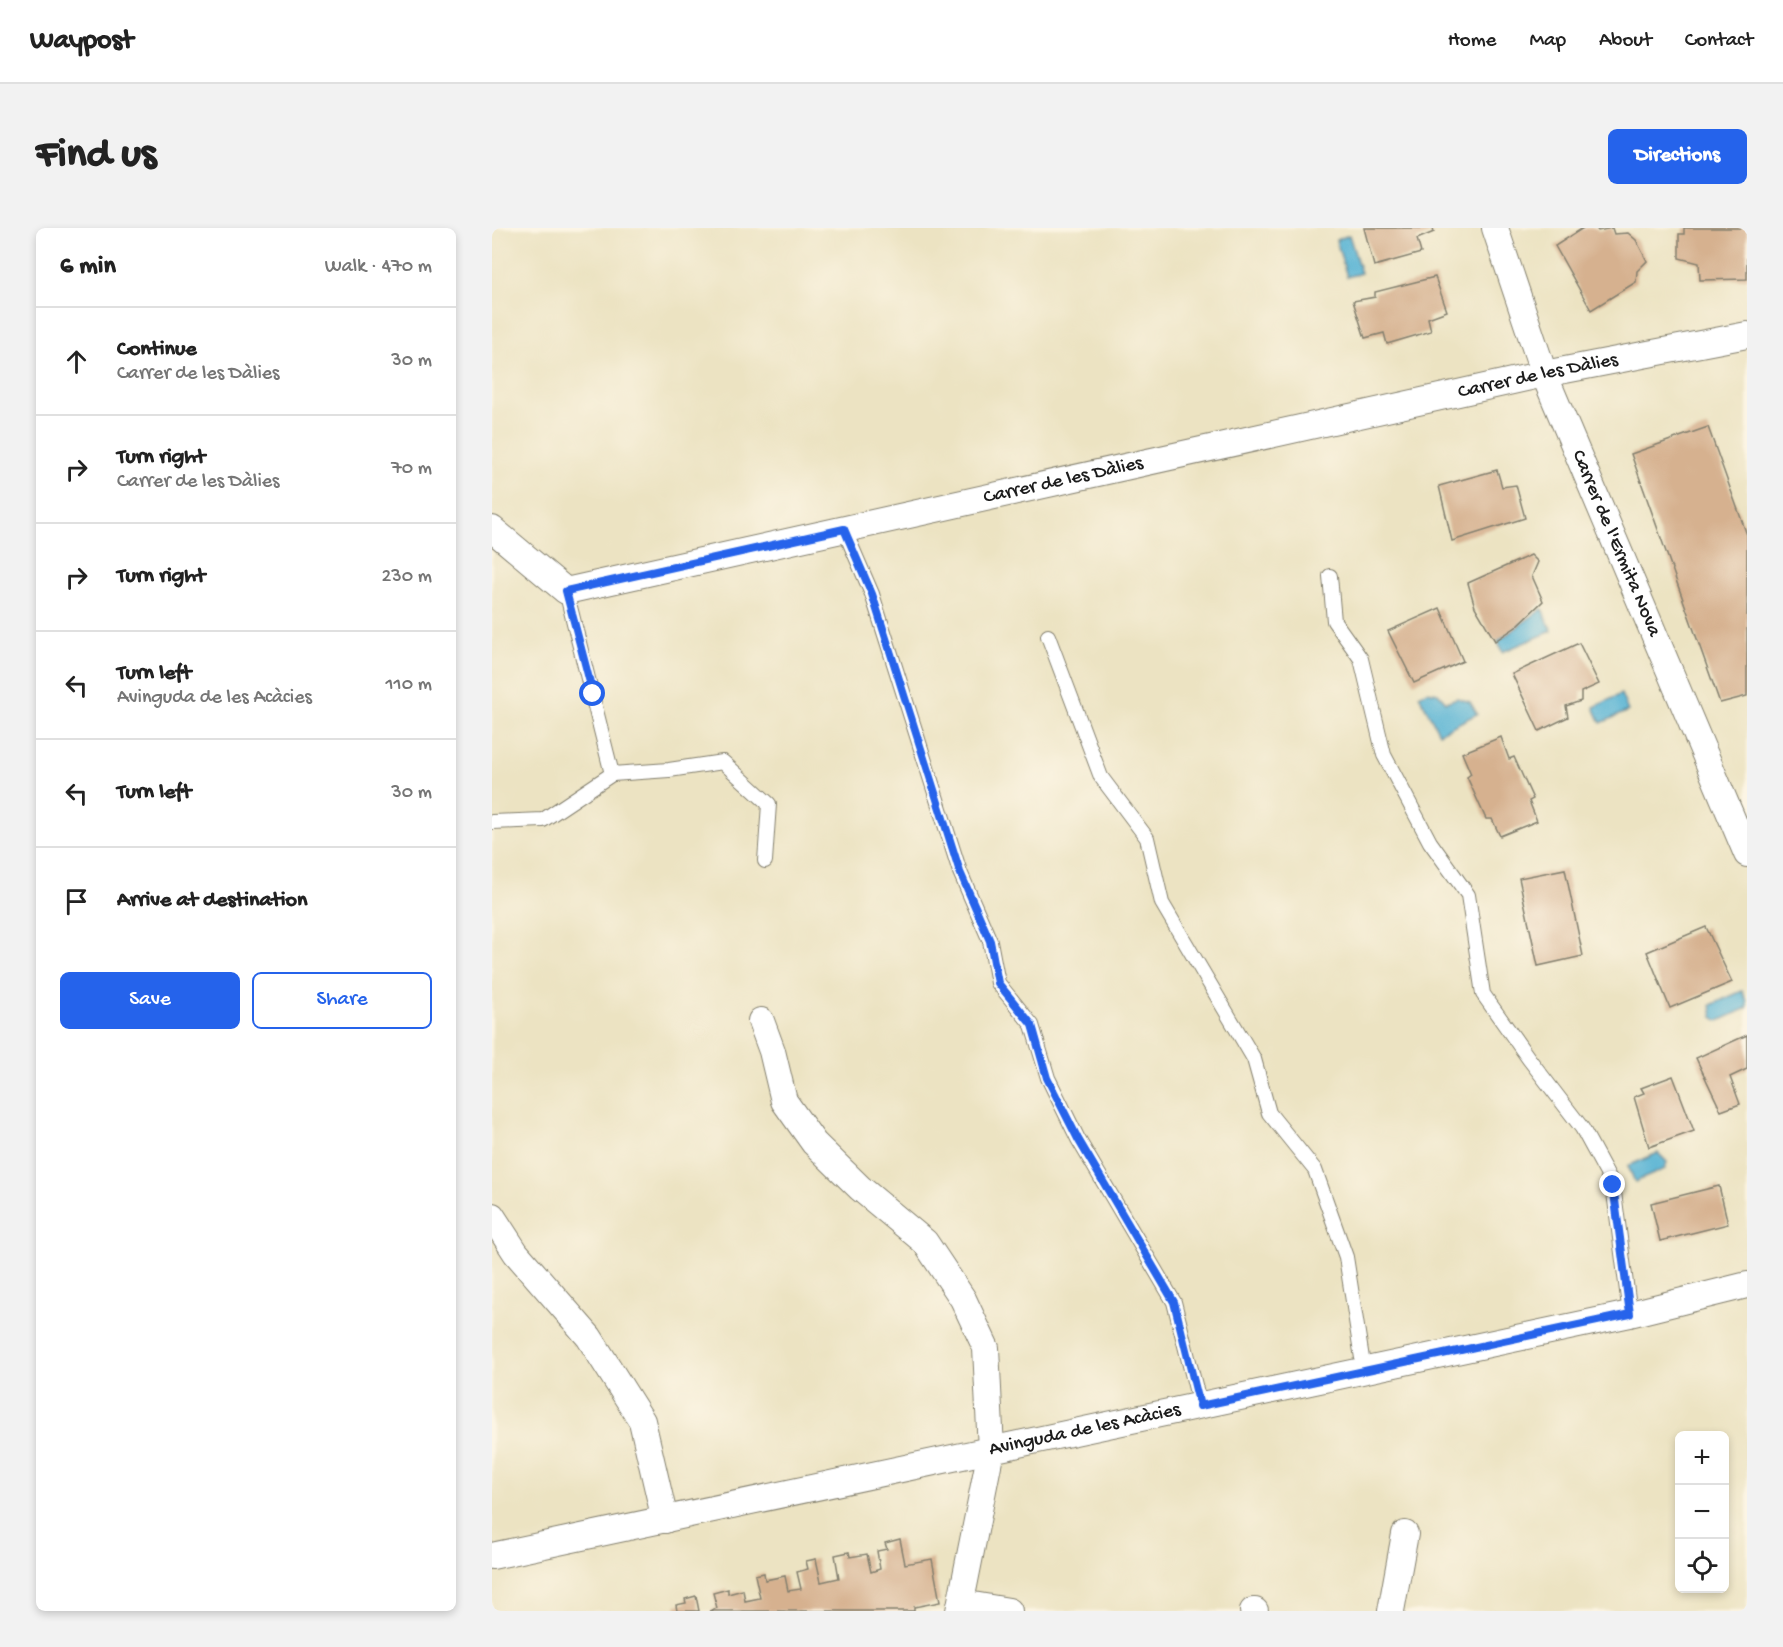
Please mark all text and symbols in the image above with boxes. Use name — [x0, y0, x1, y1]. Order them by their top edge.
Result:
text: Waypost — [30, 25, 133, 58]
text: Home — [1448, 29, 1496, 54]
text: Map — [1529, 29, 1566, 54]
text: About — [1599, 29, 1652, 54]
text: Contact — [1685, 29, 1753, 54]
button: Directions — [1608, 129, 1747, 184]
text: Find us — [36, 132, 156, 181]
text: 6 min — [60, 252, 116, 283]
text: Walk · 470 m — [325, 256, 432, 279]
text: Continue — [117, 337, 197, 363]
icon: ahead — [60, 345, 93, 378]
street label: Carrer de les Dàlies — [1456, 348, 1620, 404]
text: 30 m — [391, 350, 432, 373]
text: Carrer de les Dàlies — [117, 363, 279, 386]
text: Turn right — [117, 445, 205, 471]
street label: Carrer de l'Ermita Nova — [1566, 447, 1666, 641]
street label: Carrer de les Dàlies — [982, 452, 1146, 509]
icon: right — [60, 453, 93, 486]
text: 70 m — [391, 458, 432, 481]
text: Carrer de les Dàlies — [117, 471, 279, 494]
icon: right — [60, 561, 93, 594]
text: Turn right — [117, 564, 205, 590]
text: 230 m — [382, 566, 432, 589]
text: Turn left — [117, 661, 191, 687]
icon: left — [60, 669, 93, 702]
text: 110 m — [386, 674, 432, 697]
route start — [579, 680, 605, 706]
text: Avinguda de les Acàcies — [117, 687, 312, 710]
icon: left — [60, 777, 93, 810]
text: Turn left — [117, 780, 191, 806]
text: 30 m — [391, 782, 432, 805]
icon: arrive — [60, 885, 93, 918]
text: Arrive at destination — [117, 888, 307, 914]
button: Save — [60, 972, 240, 1029]
button: Share — [252, 972, 432, 1029]
route end — [1599, 1171, 1625, 1197]
street label: Avinguda de les Acàcies — [987, 1398, 1183, 1461]
map controls — [1675, 1431, 1729, 1593]
button: + — [1675, 1431, 1729, 1485]
button: − — [1675, 1485, 1729, 1539]
button: locate — [1675, 1539, 1729, 1593]

